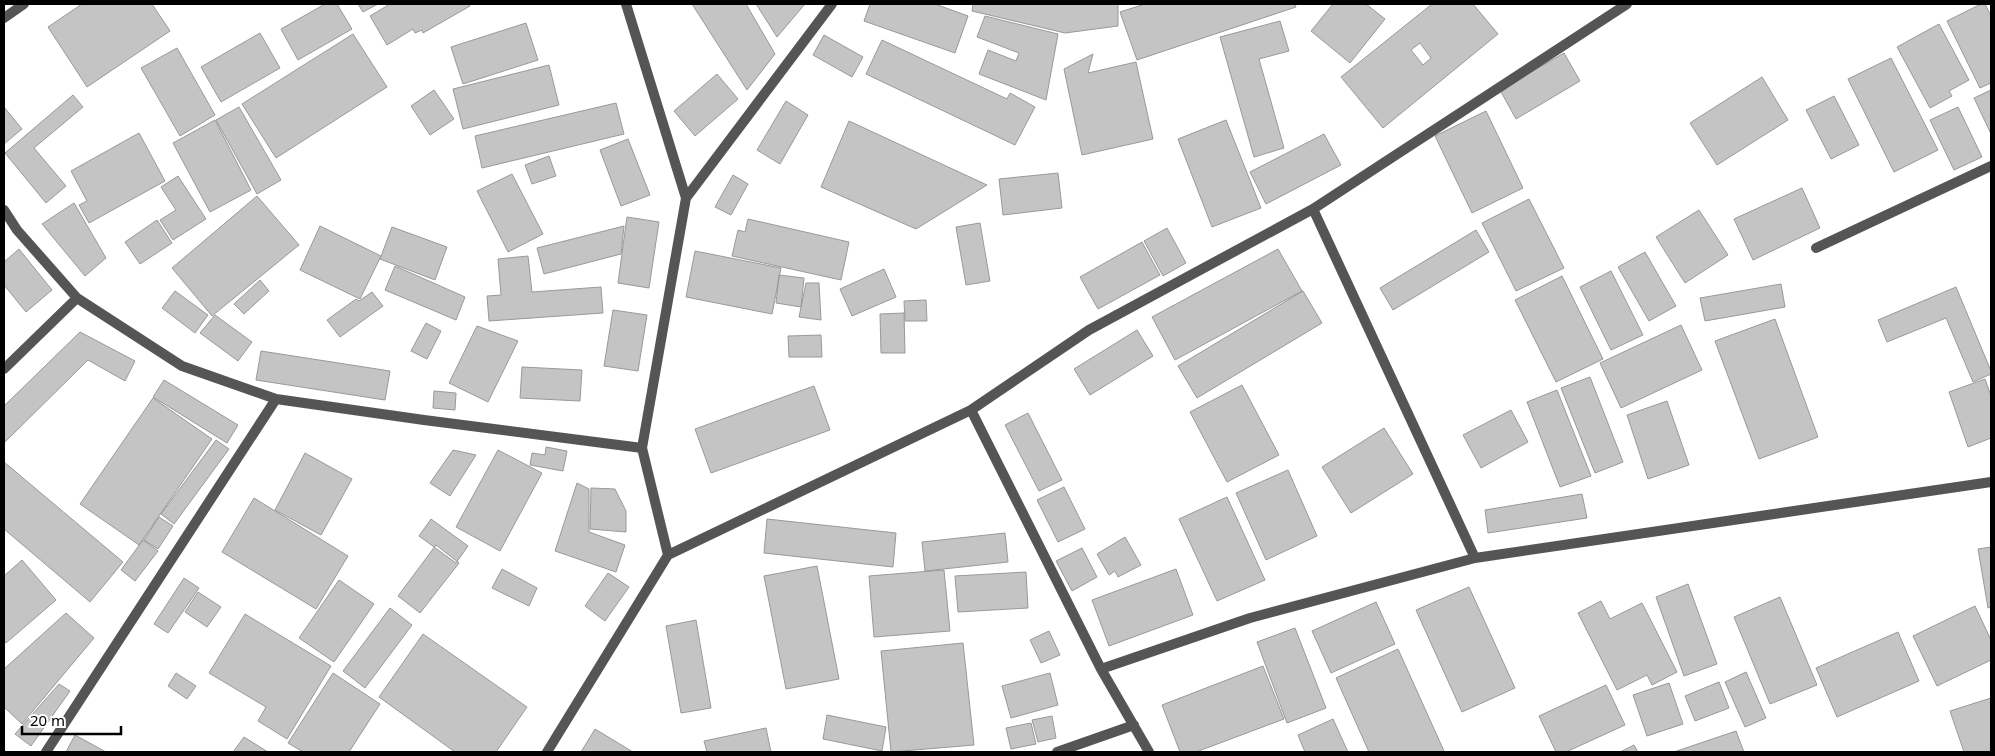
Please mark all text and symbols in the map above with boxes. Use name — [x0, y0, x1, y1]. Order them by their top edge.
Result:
scale bar — [22, 704, 121, 736]
text: 20 m — [30, 710, 65, 730]

